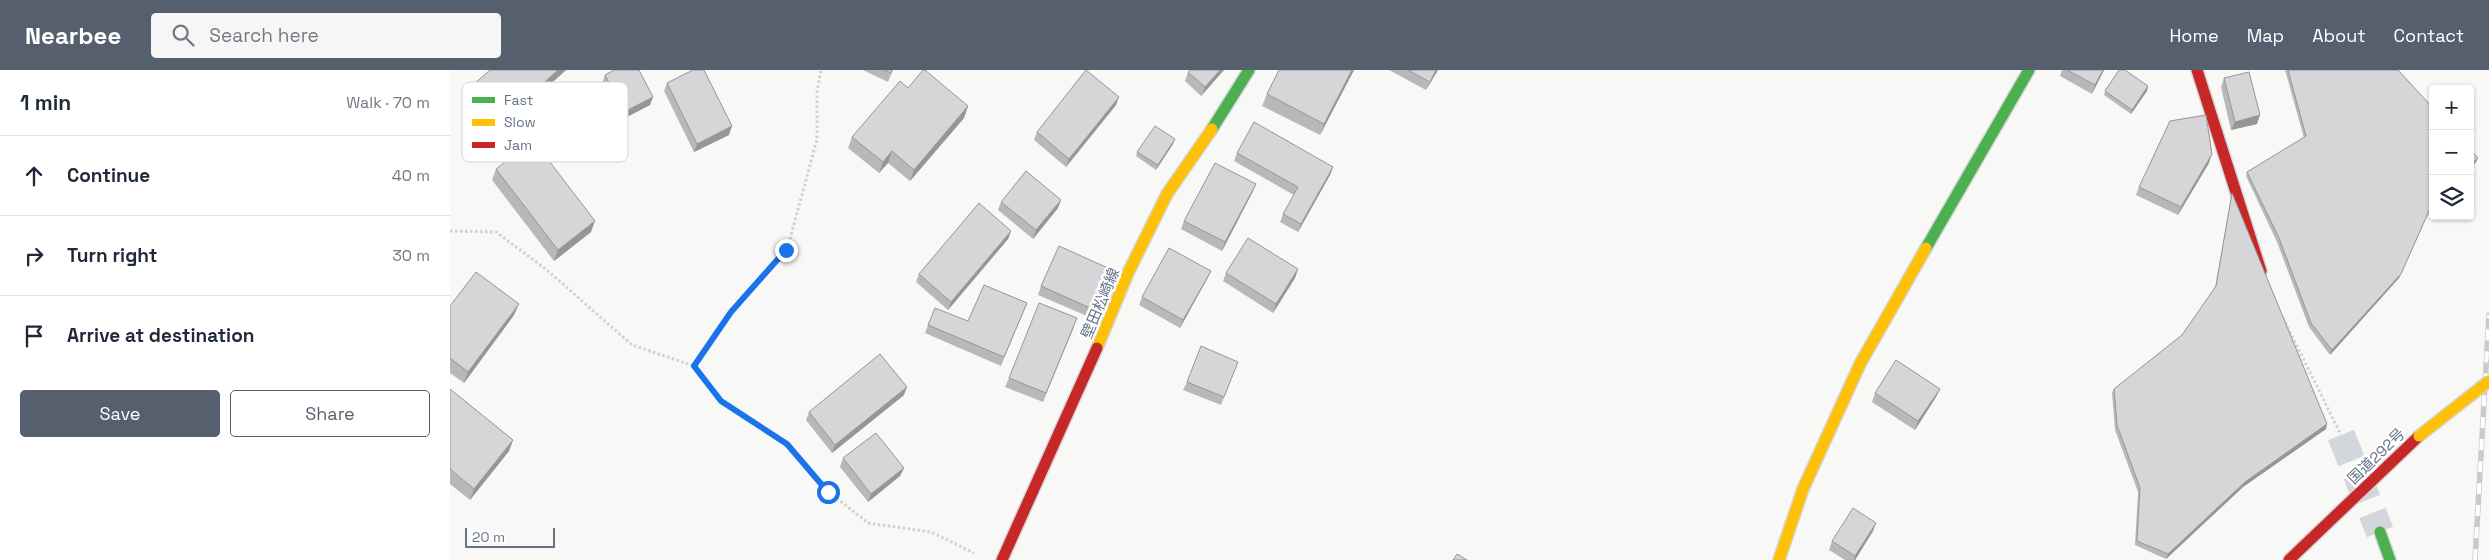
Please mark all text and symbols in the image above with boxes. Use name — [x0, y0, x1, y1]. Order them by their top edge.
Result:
search box — [151, 13, 501, 58]
text: Nearbee — [25, 20, 121, 51]
icon: search — [169, 21, 197, 49]
text: Search here — [209, 23, 319, 48]
text: Home — [2170, 24, 2219, 47]
text: Map — [2247, 24, 2284, 47]
text: About — [2312, 24, 2366, 47]
text: Contact — [2394, 24, 2464, 47]
legend — [462, 82, 628, 162]
map controls — [2429, 85, 2474, 220]
button: + — [2429, 85, 2474, 130]
text: 1 min — [20, 89, 71, 116]
text: Fast — [504, 91, 533, 109]
text: Walk · 70 m — [346, 92, 430, 113]
text: Slow — [504, 113, 536, 131]
button: − — [2429, 130, 2474, 175]
text: Jam — [504, 136, 532, 154]
icon: ahead — [20, 162, 48, 190]
text: Continue — [67, 163, 150, 188]
text: 40 m — [392, 165, 430, 186]
button: layers — [2429, 175, 2474, 220]
route end — [775, 239, 798, 262]
icon: right — [20, 242, 48, 270]
text: Turn right — [67, 243, 157, 268]
text: 30 m — [392, 245, 430, 266]
street label: 壁田松崎線 — [1077, 265, 1123, 341]
icon: arrive — [20, 322, 48, 350]
text: Arrive at destination — [67, 323, 255, 348]
button: Save — [20, 390, 220, 437]
button: Share — [230, 390, 430, 437]
street label: 国道292号 — [2343, 424, 2409, 488]
route start — [817, 481, 840, 504]
scale bar — [465, 525, 555, 548]
text: 20 m — [472, 528, 505, 546]

